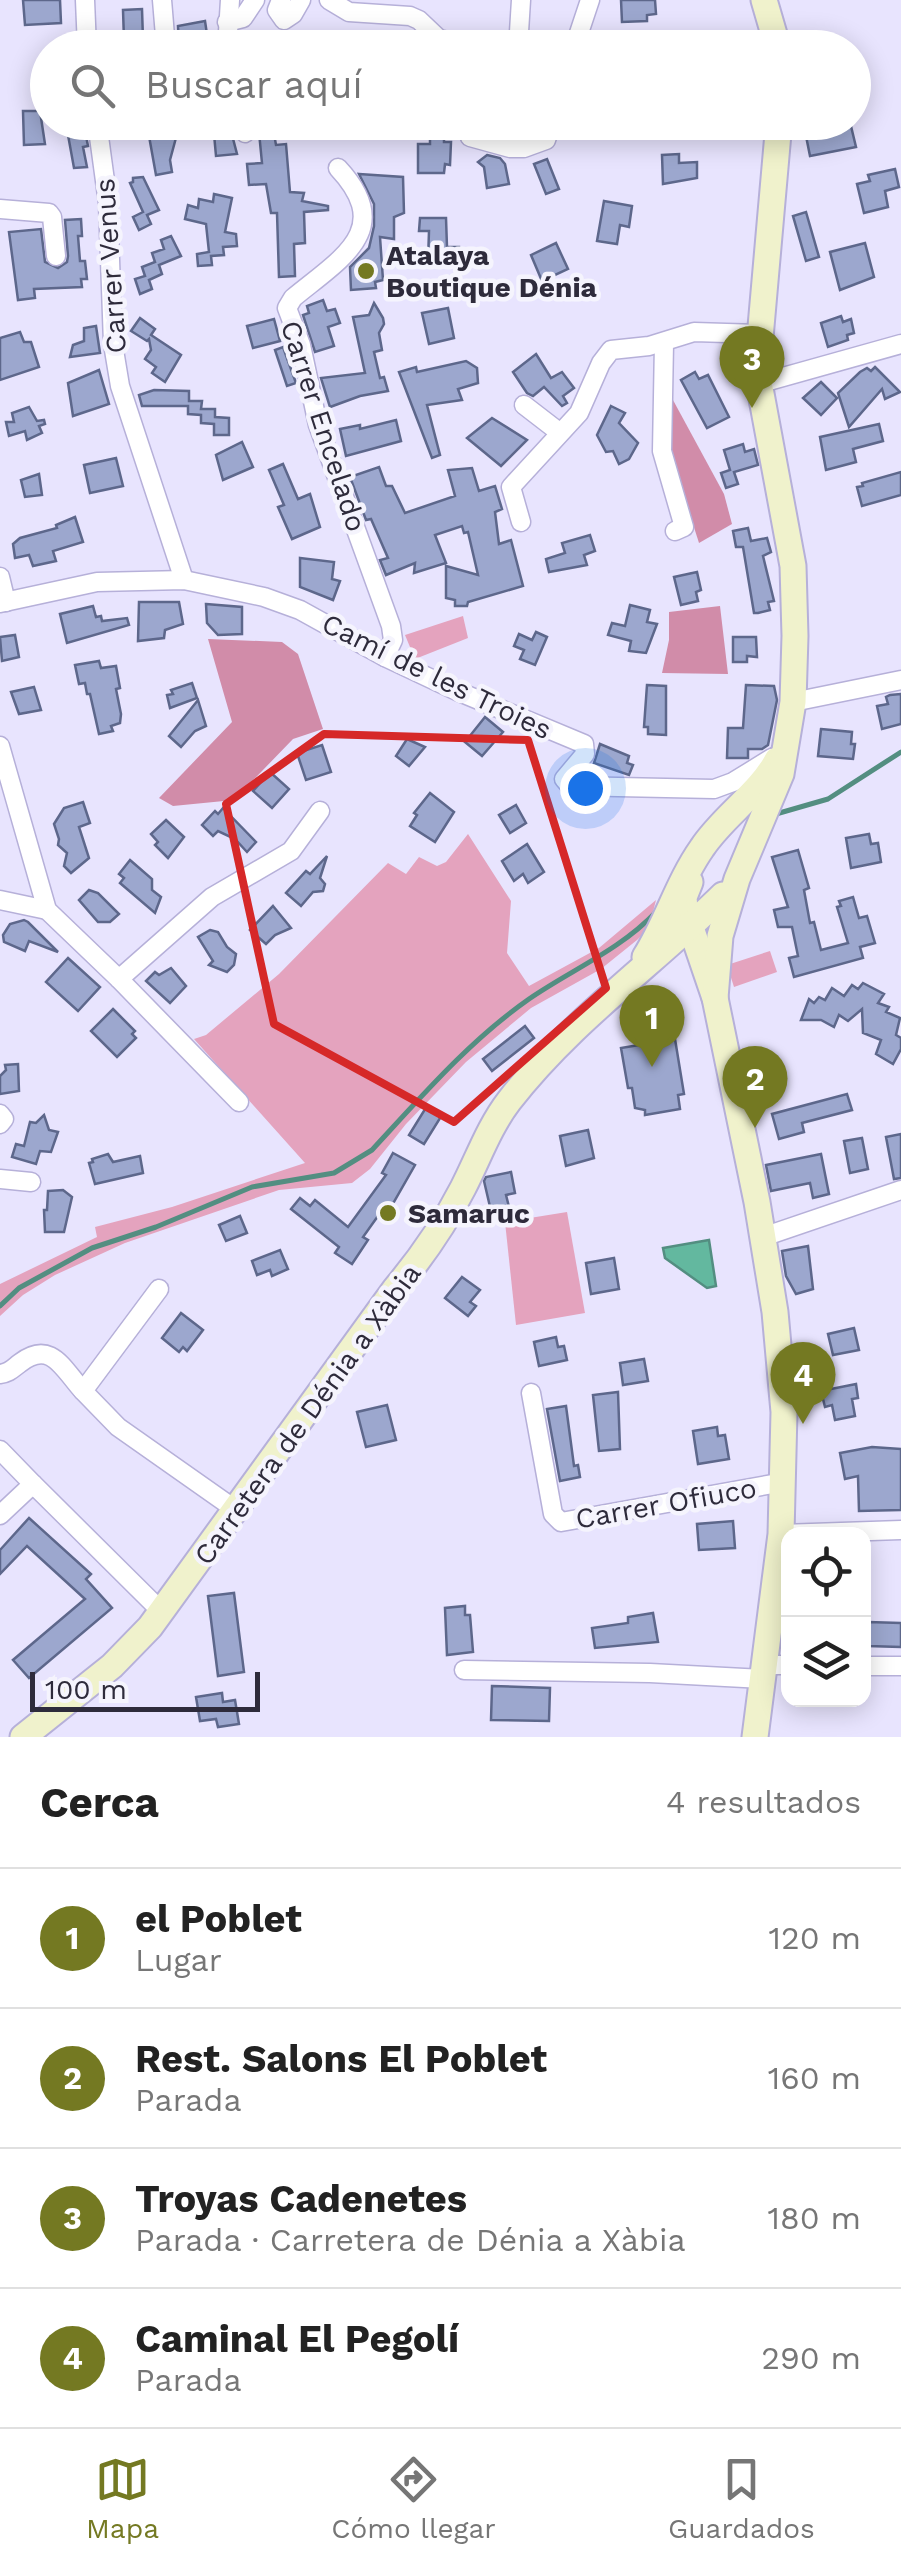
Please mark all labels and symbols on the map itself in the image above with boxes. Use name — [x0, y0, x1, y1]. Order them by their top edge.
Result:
street label: Carrer Venus — [88, 177, 133, 355]
place label: Atalaya Boutique Dénia — [386, 239, 598, 304]
marker: Atalaya Boutique Dénia — [355, 260, 377, 282]
street label: Carrer Encelado — [274, 317, 373, 536]
pin: 3 — [720, 326, 784, 408]
street label: Camí de les Troies — [317, 607, 557, 746]
your location — [560, 763, 611, 814]
pin: 1 — [620, 984, 684, 1067]
pin: 2 — [722, 1046, 788, 1128]
place label: Samaruc — [408, 1197, 530, 1230]
marker: Samaruc — [377, 1202, 399, 1224]
street label: Carretera de Dénia a Xàbia — [187, 1257, 428, 1571]
pin: 4 — [770, 1342, 836, 1424]
street label: Carrer Ofiuco — [573, 1471, 759, 1536]
scale bar — [30, 1667, 260, 1712]

